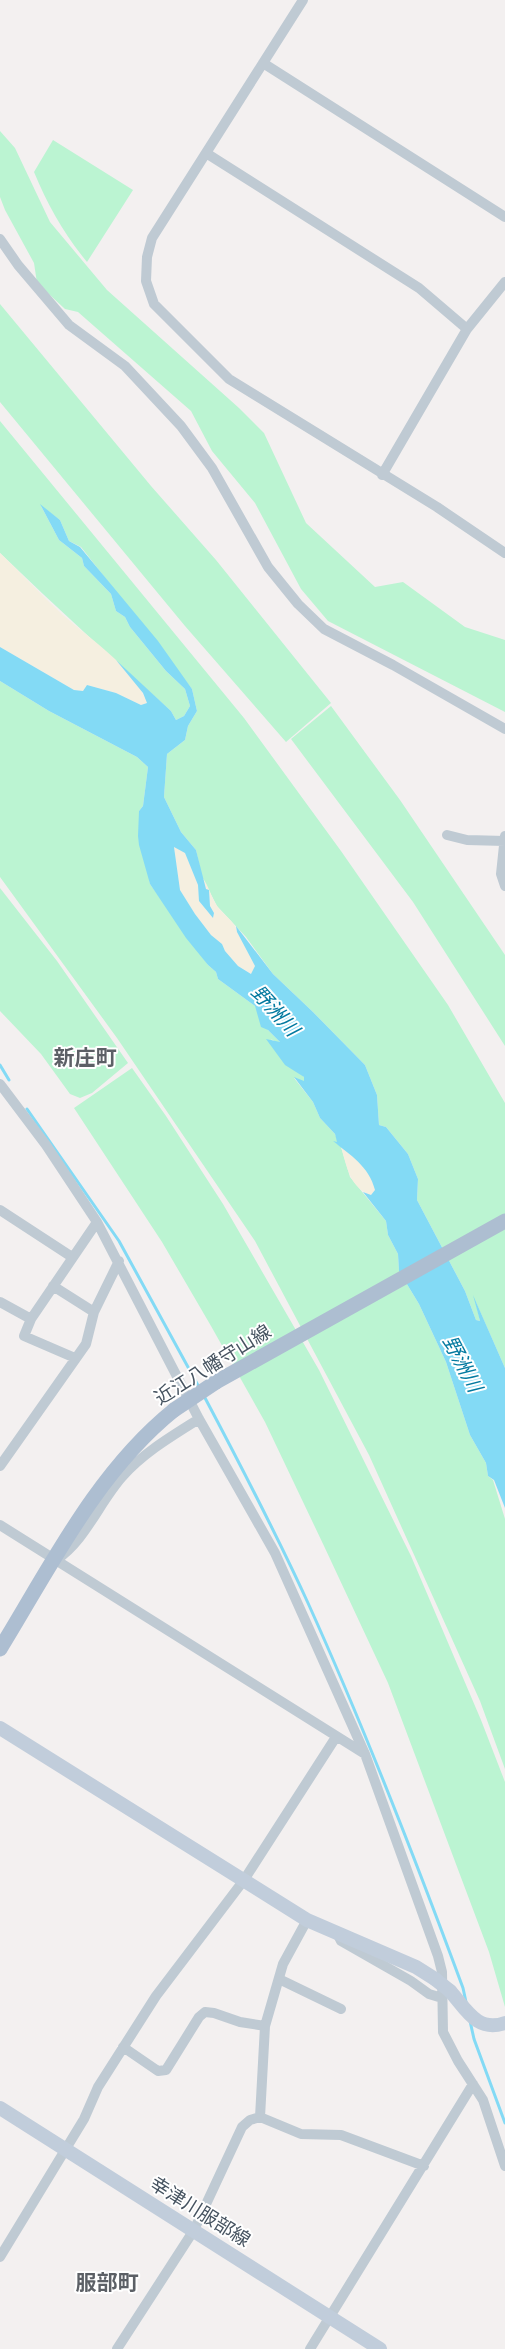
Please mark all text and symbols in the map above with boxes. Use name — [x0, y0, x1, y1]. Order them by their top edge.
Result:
water label: 野洲川 — [246, 981, 305, 1042]
district label: 新庄町 — [54, 1046, 117, 1070]
street label: 近江八幡守山線 — [151, 1320, 275, 1410]
water label: 野洲川 — [438, 1332, 487, 1398]
street label: 幸津川服部線 — [146, 2172, 254, 2252]
district label: 服部町 — [76, 2271, 139, 2295]

